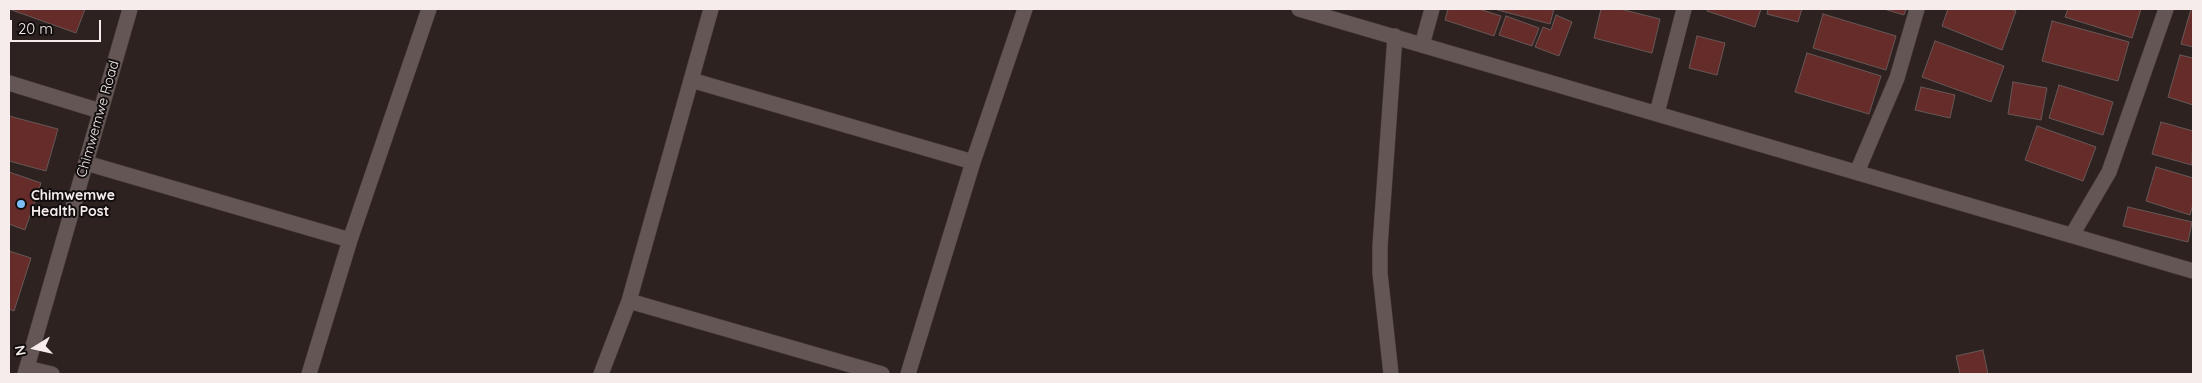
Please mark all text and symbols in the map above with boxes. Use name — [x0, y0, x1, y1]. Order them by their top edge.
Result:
scale bar — [12, 10, 104, 42]
text: 20 m — [18, 19, 53, 38]
street label: Chimwemwe Road — [73, 59, 123, 179]
place label: Chimwemwe Health Post — [31, 188, 115, 220]
marker: Chimwemwe Health Post — [15, 198, 27, 210]
north arrow — [10, 323, 60, 373]
text: N — [10, 344, 30, 357]

